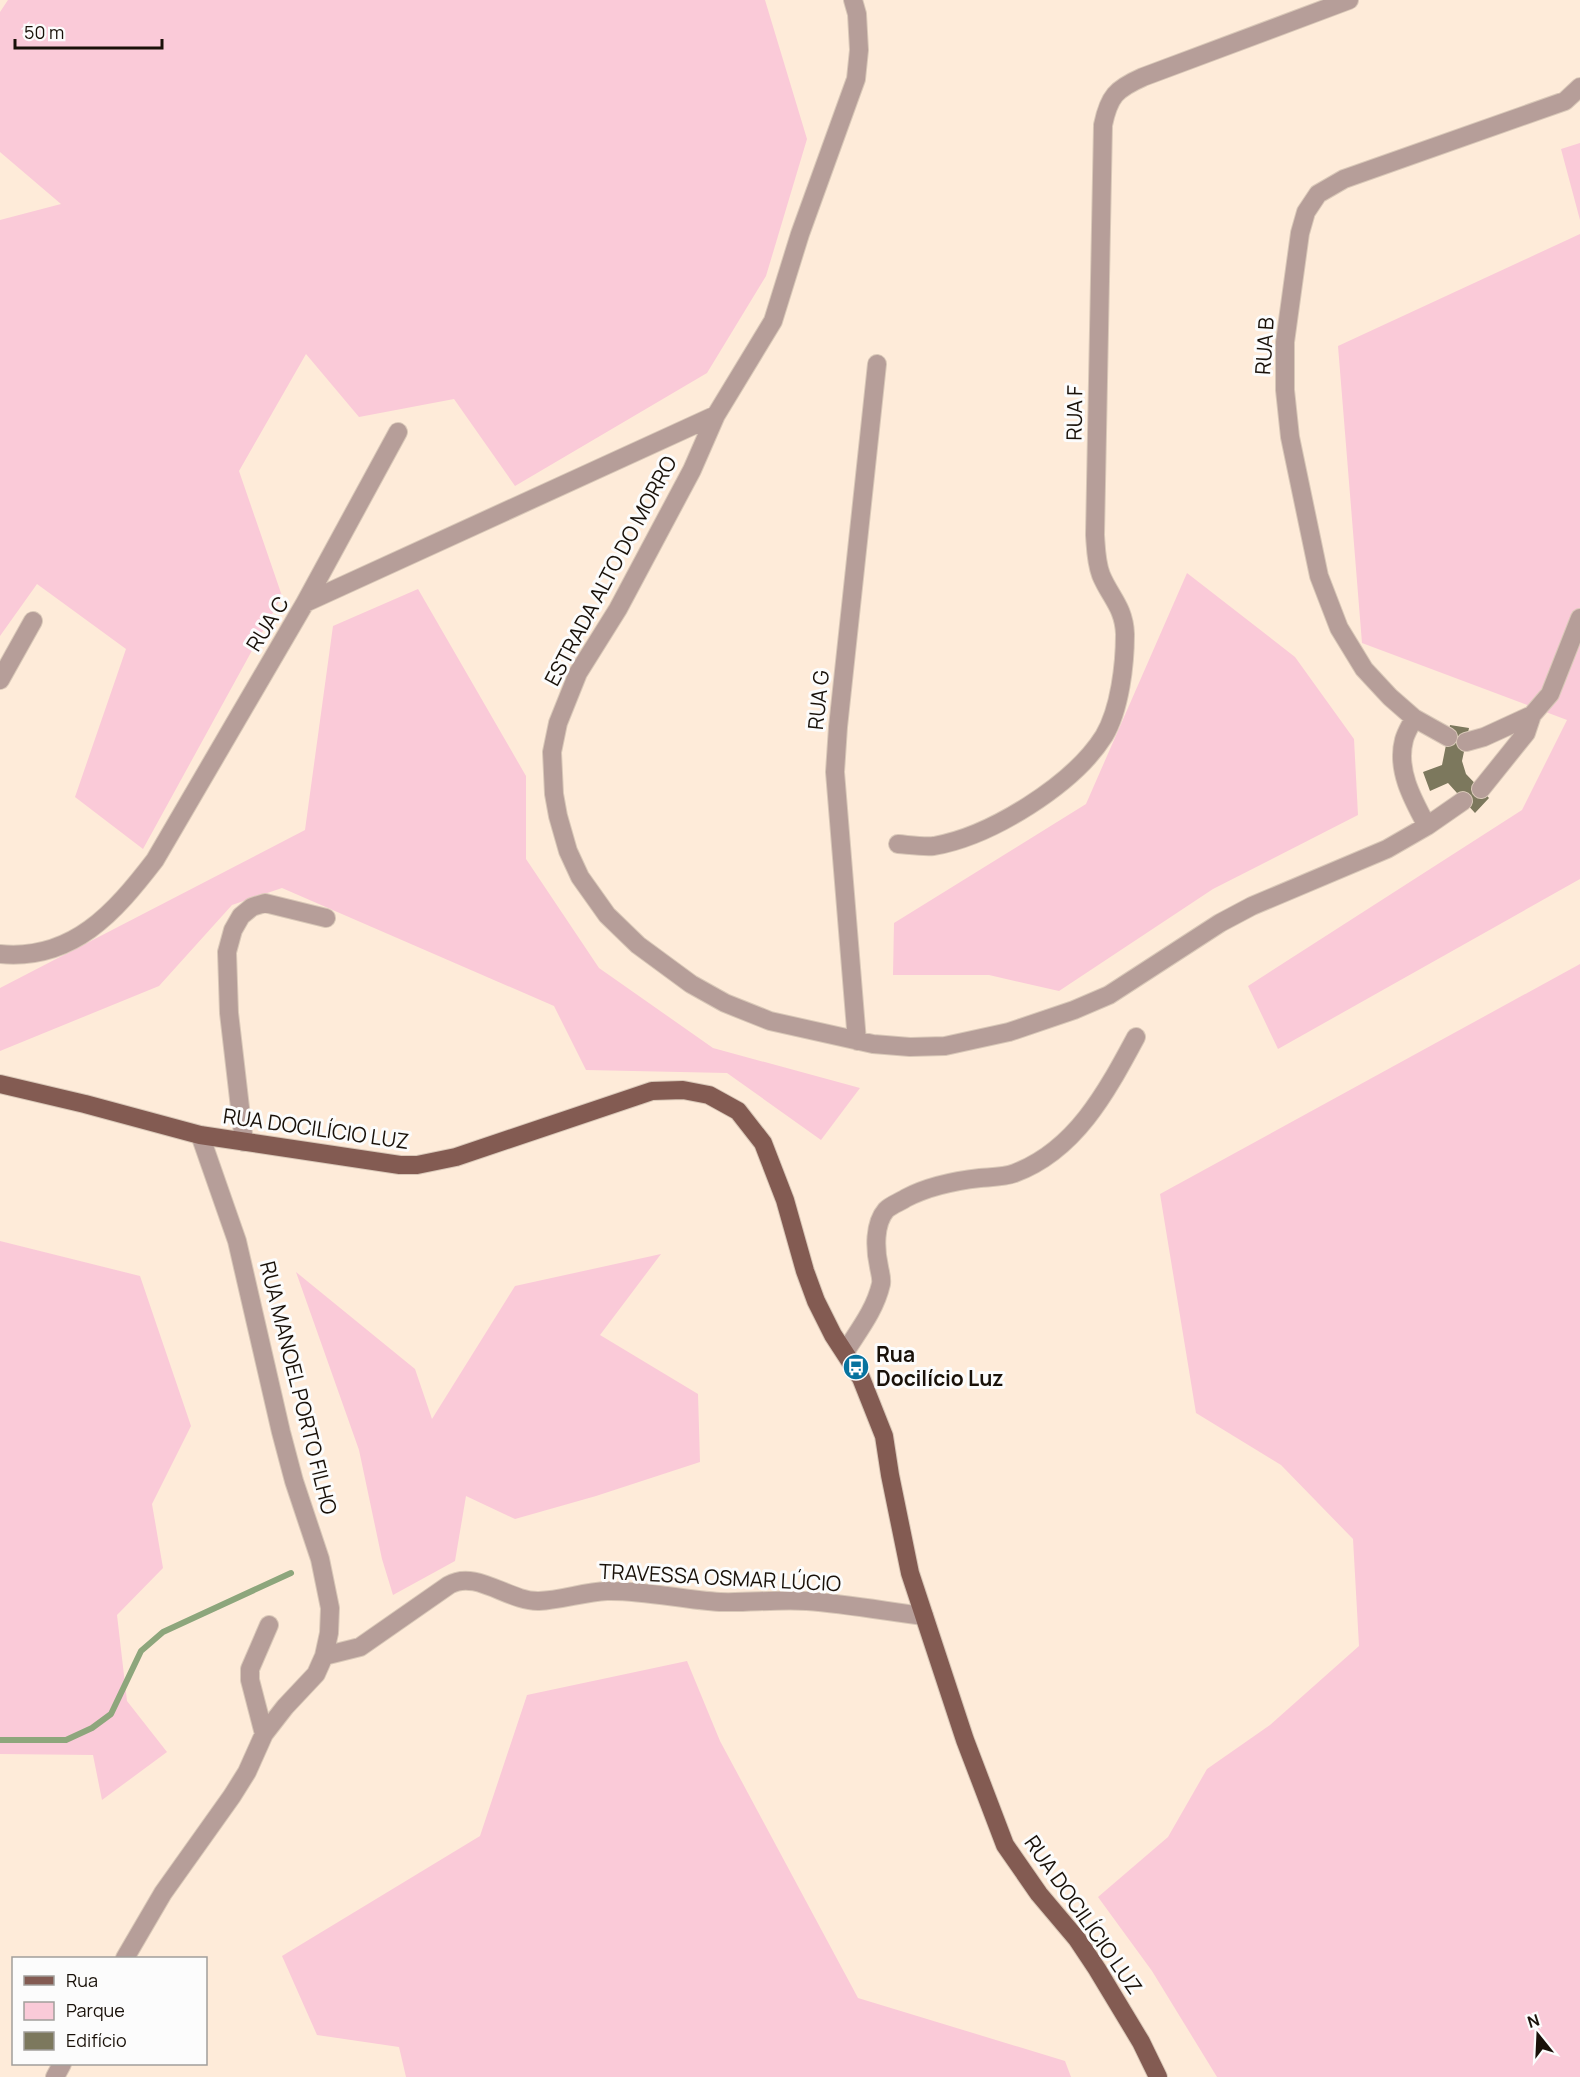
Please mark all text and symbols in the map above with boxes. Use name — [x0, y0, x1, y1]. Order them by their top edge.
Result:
scale bar — [15, 12, 162, 50]
text: 50 m — [24, 20, 64, 44]
street label: RUA B — [1248, 316, 1280, 376]
street label: RUA F — [1060, 385, 1088, 441]
street label: ESTRADA ALTO DO MORRO — [538, 451, 683, 690]
street label: RUA C — [239, 591, 295, 656]
street label: RUA G — [801, 669, 835, 731]
street label: RUA DOCILÍCIO LUZ — [221, 1101, 411, 1155]
street label: RUA MANOEL PORTO FILHO — [254, 1258, 344, 1517]
place label: Rua Docilício Luz — [876, 1340, 1004, 1392]
bus stop icon: Rua Docilício Luz — [841, 1352, 871, 1382]
street label: TRAVESSA OSMAR LÚCIO — [598, 1557, 842, 1597]
street label: RUA DOCILÍCIO LUZ — [1019, 1830, 1149, 1999]
legend — [12, 1957, 207, 2065]
text: Rua — [66, 1968, 98, 1992]
text: Parque — [66, 1998, 125, 2022]
north arrow — [1508, 2005, 1568, 2065]
text: N — [1524, 2008, 1542, 2033]
text: Edifício — [66, 2028, 127, 2052]

